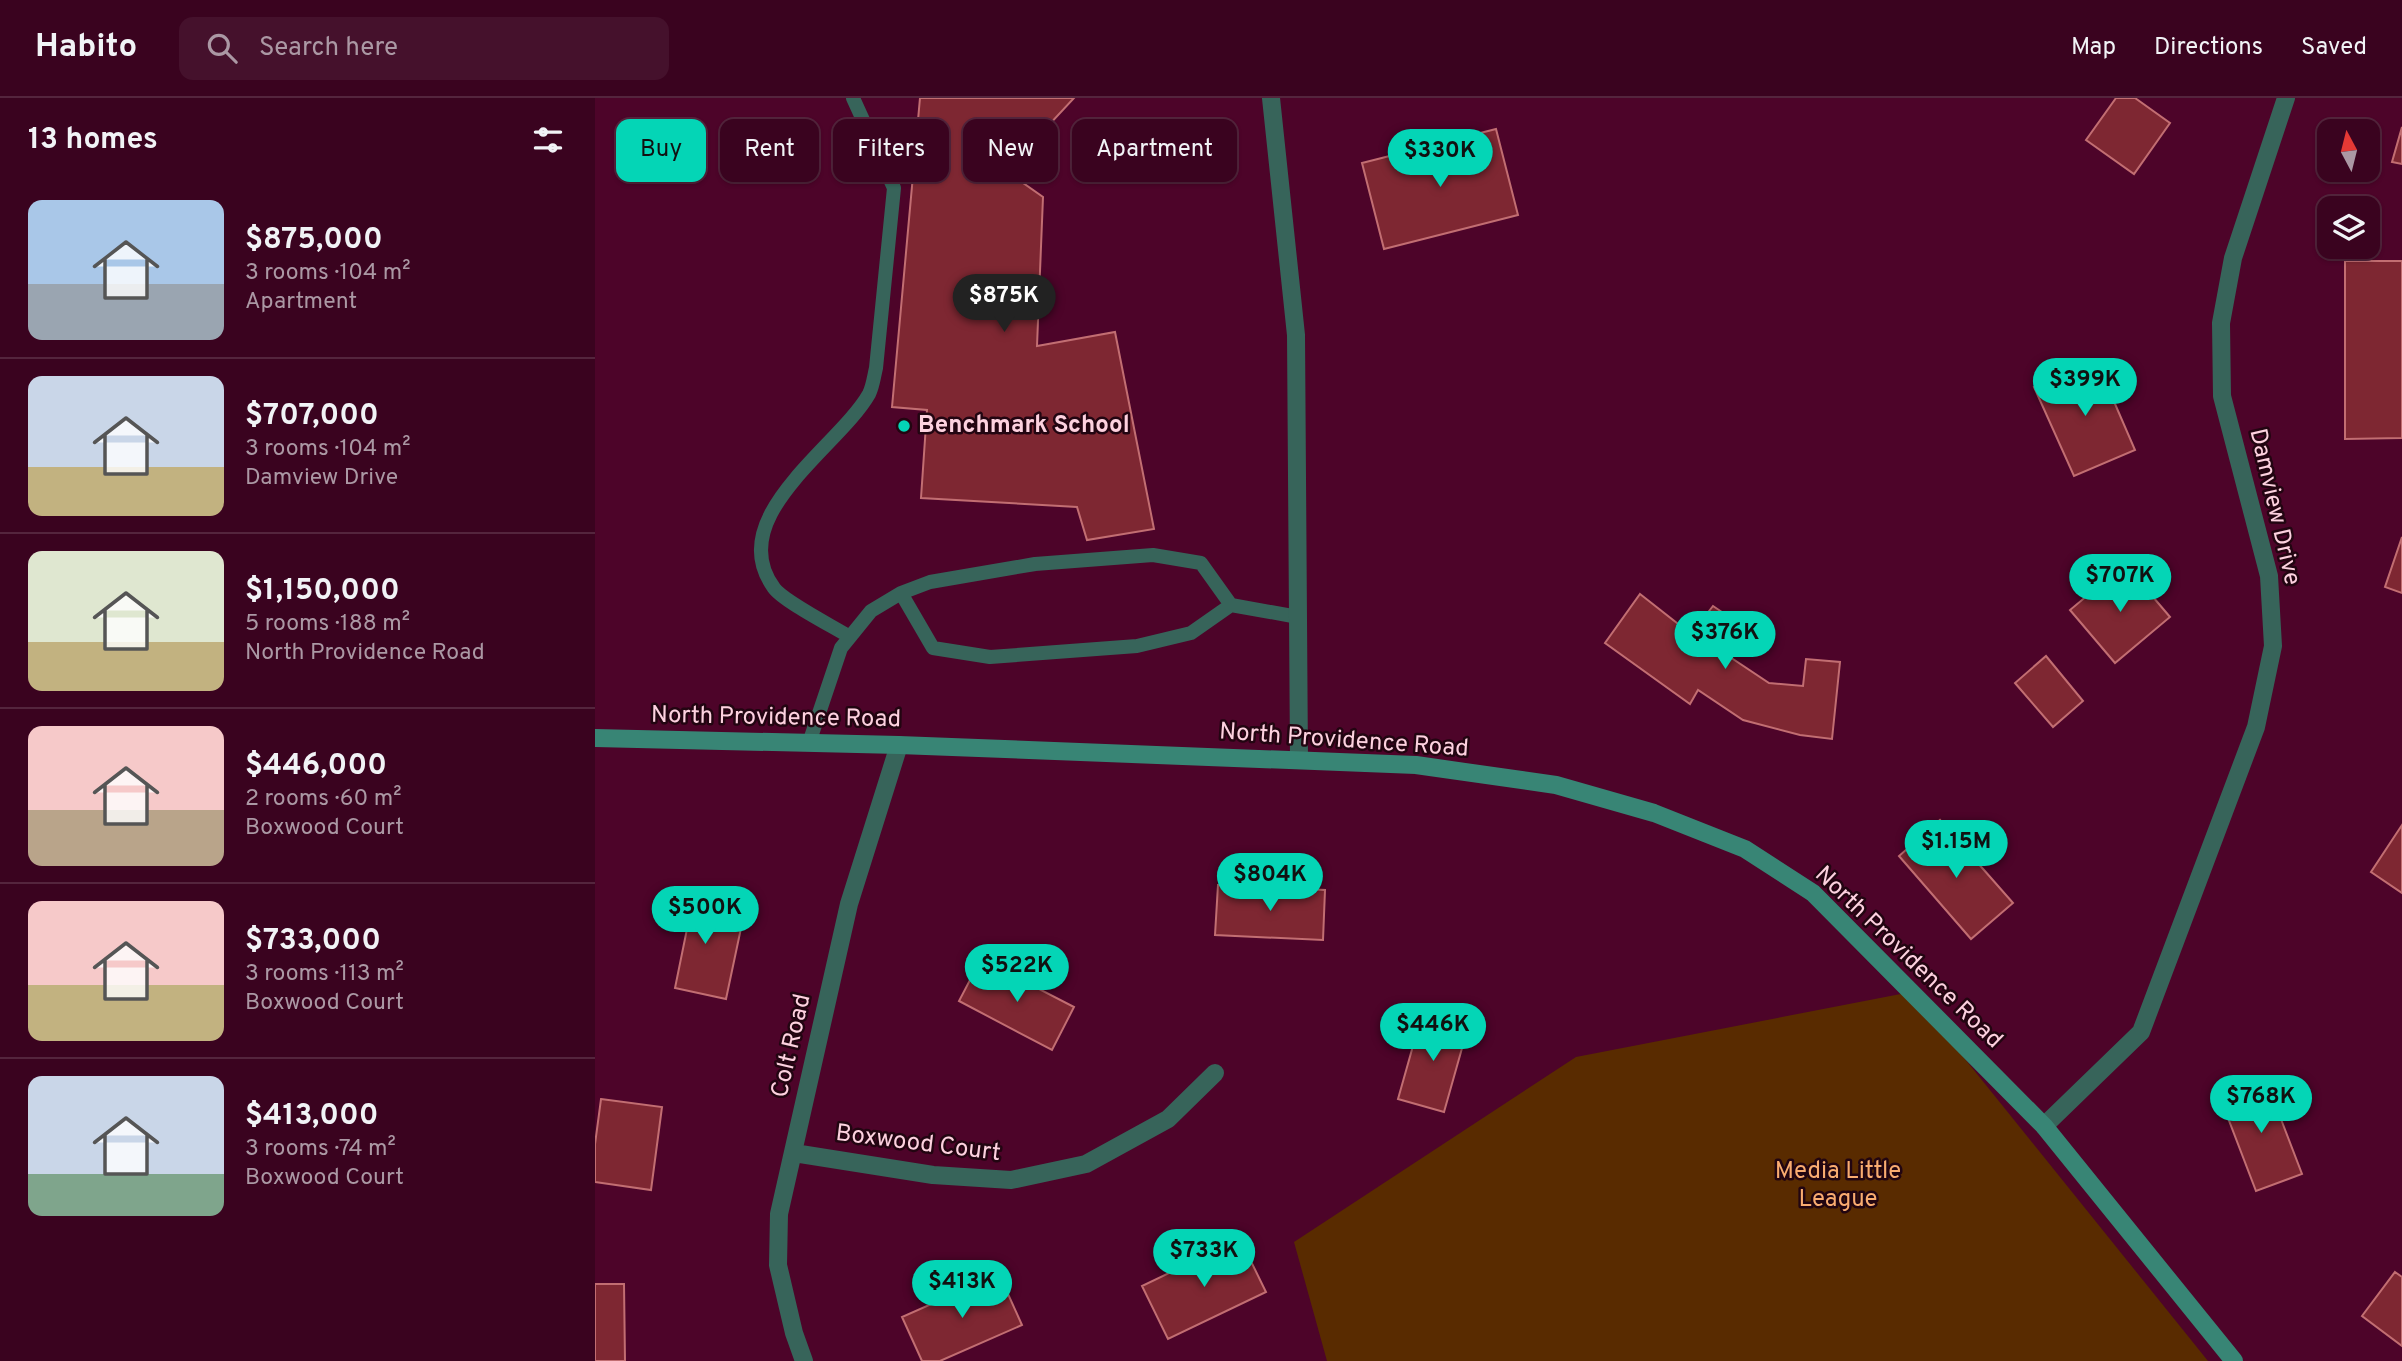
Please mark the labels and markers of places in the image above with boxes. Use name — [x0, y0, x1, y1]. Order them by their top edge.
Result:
pin: $330K — [1391, 130, 1489, 189]
pin: $875K — [955, 274, 1053, 334]
pin: $399K — [2036, 358, 2134, 418]
place label: Benchmark School — [918, 411, 1130, 441]
marker: Benchmark School — [896, 418, 912, 434]
pin: $707K — [2071, 554, 2169, 614]
pin: $376K — [1676, 612, 1774, 671]
pin: $1.15M — [1899, 820, 2013, 880]
pin: $804K — [1221, 854, 1319, 913]
pin: $500K — [656, 886, 754, 946]
pin: $522K — [968, 944, 1066, 1004]
pin: $446K — [1384, 1004, 1482, 1063]
pin: $768K — [2212, 1076, 2310, 1135]
pin: $733K — [1155, 1230, 1253, 1289]
pin: $413K — [913, 1260, 1011, 1320]

